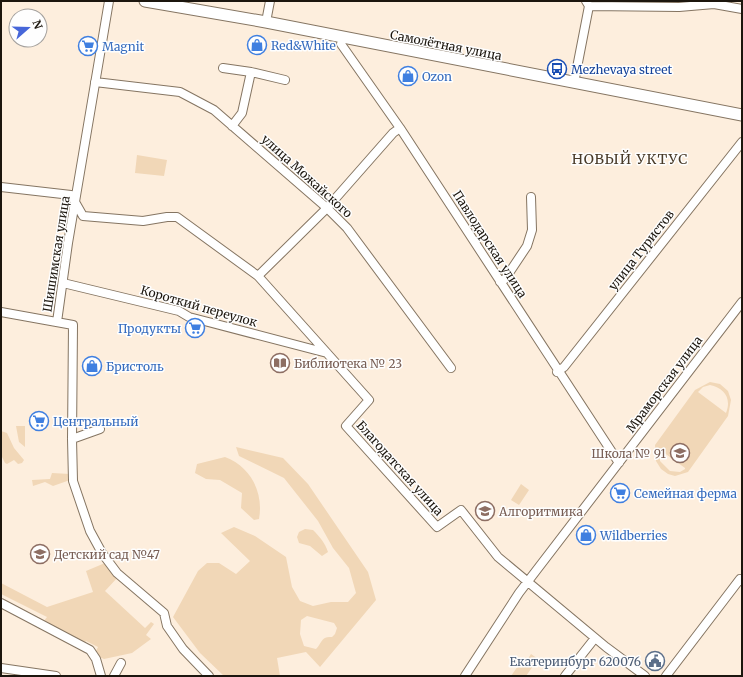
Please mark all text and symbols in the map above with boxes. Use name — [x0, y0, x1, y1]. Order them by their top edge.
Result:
north arrow — [8, 8, 48, 48]
text: N — [29, 18, 46, 31]
street label: Самолётная улица — [389, 27, 504, 63]
shop icon: Red&White — [246, 34, 268, 56]
supermarket icon: Magnit — [77, 35, 99, 57]
place label: Red&White — [271, 38, 336, 53]
place label: Magnit — [102, 39, 144, 54]
bus stop icon: Mezhevaya street — [546, 58, 568, 80]
place label: Mezhevaya street — [571, 62, 672, 77]
shop icon: Ozon — [397, 65, 419, 87]
place label: Ozon — [422, 69, 452, 84]
street label: улица Можайского — [258, 131, 356, 221]
district label: НОВЫЙ УКТУС — [572, 150, 688, 168]
street label: Павлодарская улица — [450, 187, 531, 301]
street label: Шишимская улица — [39, 194, 73, 313]
street label: улица Туристов — [605, 207, 677, 293]
street label: Короткий переулок — [139, 282, 259, 330]
supermarket icon: Продукты — [184, 317, 206, 339]
place label: Продукты — [118, 321, 181, 336]
street label: Мраморская улица — [623, 332, 705, 435]
library icon: Библиотека № 23 — [269, 352, 291, 374]
shop icon: Бристоль — [81, 355, 103, 377]
place label: Библиотека № 23 — [294, 356, 402, 371]
place label: Бристоль — [106, 359, 164, 374]
supermarket icon: Центральный — [28, 410, 50, 432]
place label: Центральный — [53, 414, 139, 429]
street label: Благодатская улица — [353, 417, 447, 519]
school or university icon: Школа № 91 — [669, 442, 691, 464]
place label: Школа № 91 — [591, 446, 667, 461]
supermarket icon: Семейная ферма — [609, 482, 631, 504]
place label: Семейная ферма — [634, 486, 738, 501]
school or university icon: Алгоритмика — [474, 500, 496, 522]
place label: Алгоритмика — [498, 504, 583, 519]
shop icon: Wildberries — [575, 524, 597, 546]
place label: Wildberries — [599, 528, 668, 543]
school or university icon: Детский сад №47 — [29, 543, 51, 565]
place label: Детский сад №47 — [54, 547, 160, 562]
public building icon: Екатеринбург 620076 — [644, 650, 666, 672]
place label: Екатеринбург 620076 — [509, 654, 641, 669]

